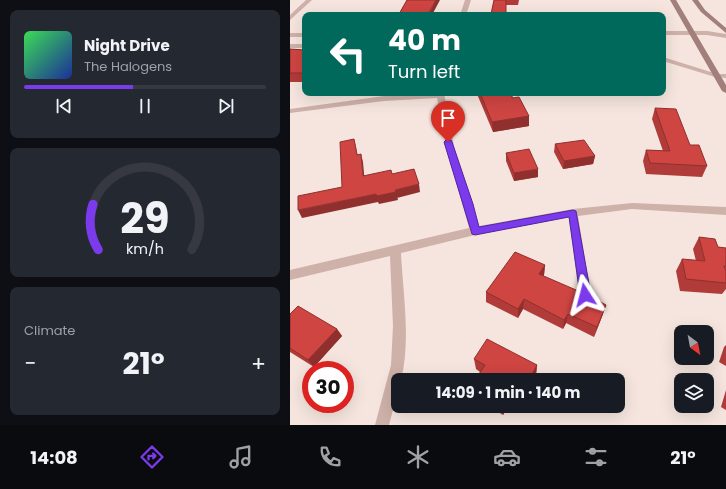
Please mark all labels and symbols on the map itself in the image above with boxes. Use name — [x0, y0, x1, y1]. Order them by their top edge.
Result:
pin — [431, 101, 465, 142]
position arrow — [564, 274, 606, 316]
north arrow — [674, 325, 714, 365]
speed limit sign: 30 — [302, 361, 354, 413]

